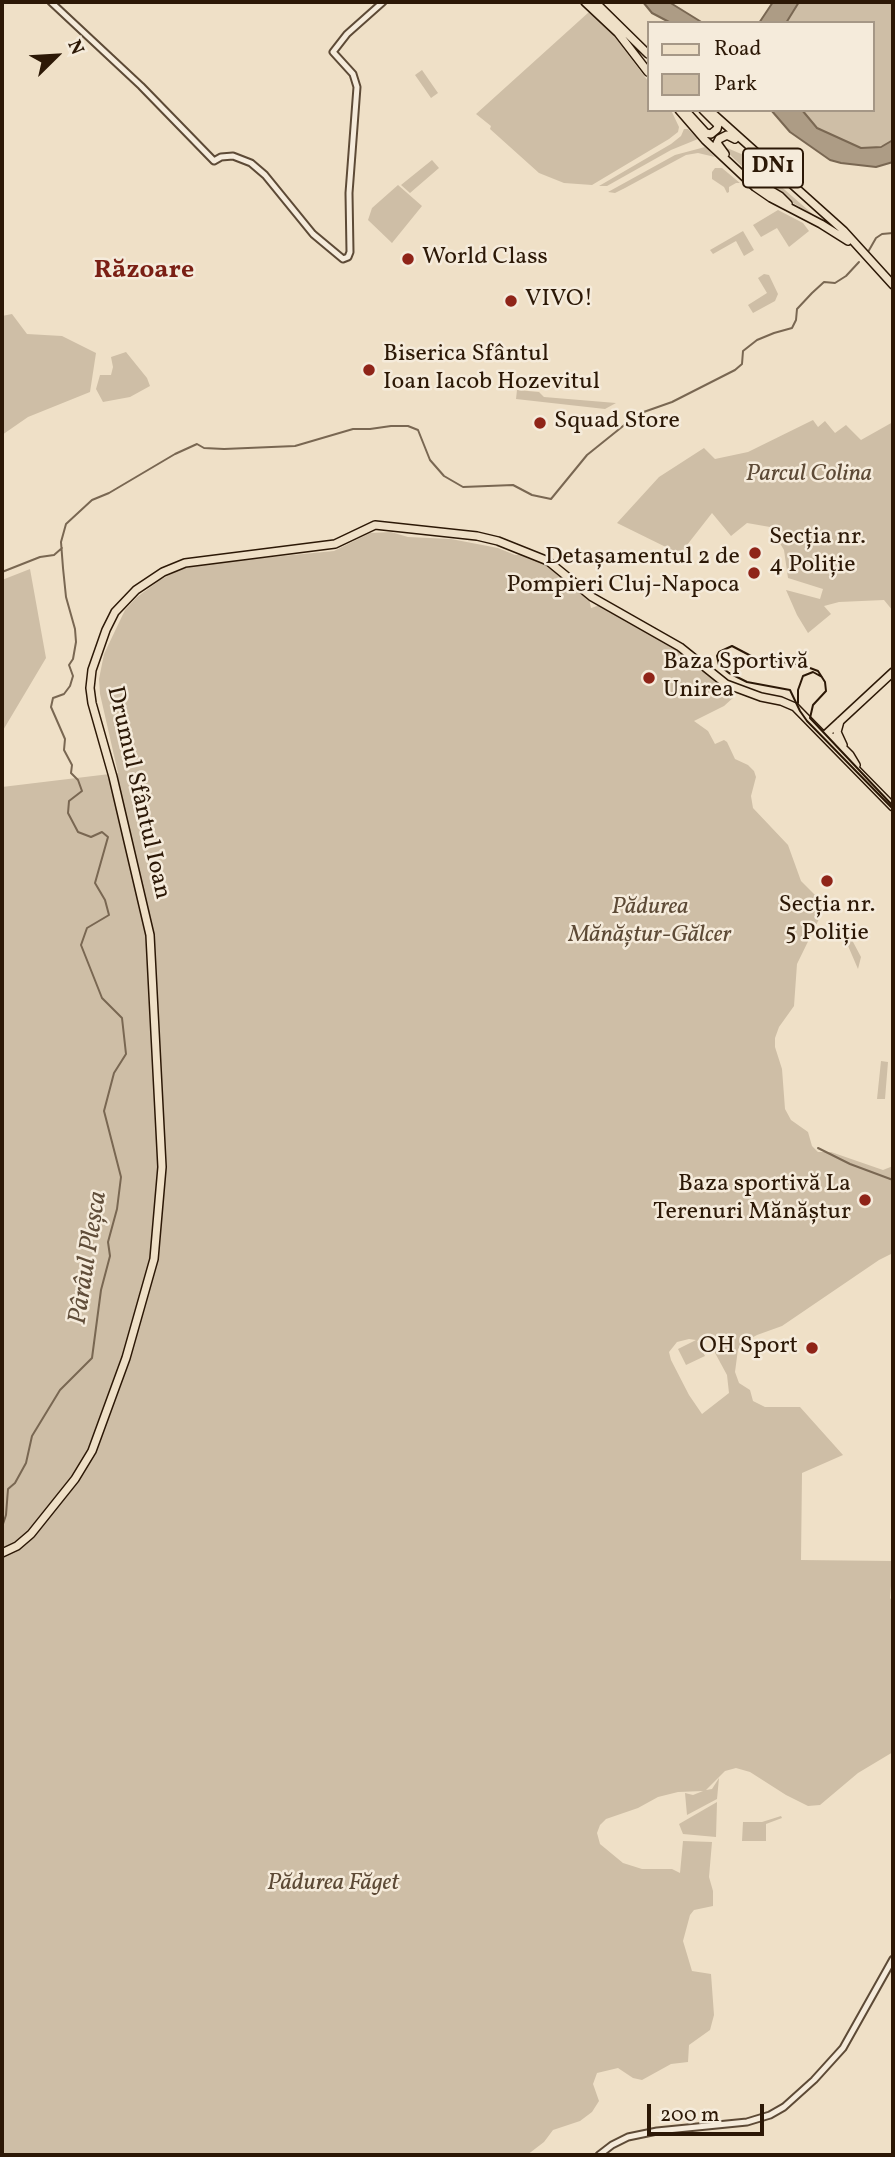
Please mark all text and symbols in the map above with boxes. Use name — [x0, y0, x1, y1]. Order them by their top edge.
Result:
north arrow — [21, 21, 91, 91]
legend — [646, 21, 874, 112]
text: Road — [714, 35, 761, 64]
text: N — [60, 36, 90, 59]
text: Park — [714, 70, 757, 99]
road number: DN1 — [743, 148, 803, 188]
place label: World Class — [422, 245, 548, 273]
marker: World Class — [400, 251, 416, 267]
district label: Răzoare — [94, 256, 194, 288]
place label: VIVO! — [525, 287, 593, 315]
marker: VIVO! — [503, 293, 519, 309]
place label: Biserica Sfântul Ioan Iacob Hozevitul — [383, 342, 600, 398]
marker: Biserica Sfântul Ioan Iacob Hozevitul — [361, 362, 377, 378]
place label: Squad Store — [554, 409, 680, 437]
marker: Squad Store — [532, 415, 548, 431]
park label: Parcul Colina — [746, 462, 872, 490]
place label: Secția nr. 4 Poliție — [769, 525, 866, 581]
place label: Detașamentul 2 de Pompieri Cluj-Napoca — [507, 545, 740, 601]
marker: Secția nr. 4 Poliție — [747, 545, 763, 561]
marker: Detașamentul 2 de Pompieri Cluj-Napoca — [746, 565, 762, 581]
place label: Baza Sportivă Unirea — [663, 650, 809, 706]
marker: Baza Sportivă Unirea — [641, 670, 657, 686]
street label: Drumul Sfântul Ioan — [99, 684, 175, 902]
marker: Secția nr. 5 Poliție — [819, 873, 835, 889]
place label: Secția nr. 5 Poliție — [779, 893, 875, 949]
park label: Pădurea Mănăștur-Gălcer — [568, 895, 732, 951]
place label: Baza sportivă La Terenuri Mănăștur — [653, 1172, 851, 1228]
water label: Pârâul Pleșca — [64, 1189, 116, 1327]
marker: Baza sportivă La Terenuri Mănăștur — [857, 1192, 873, 1208]
place label: OH Sport — [699, 1334, 798, 1362]
marker: OH Sport — [804, 1340, 820, 1356]
park label: Pădurea Făget — [267, 1871, 399, 1899]
scale bar — [650, 2090, 767, 2134]
text: 200 m — [660, 2101, 720, 2130]

